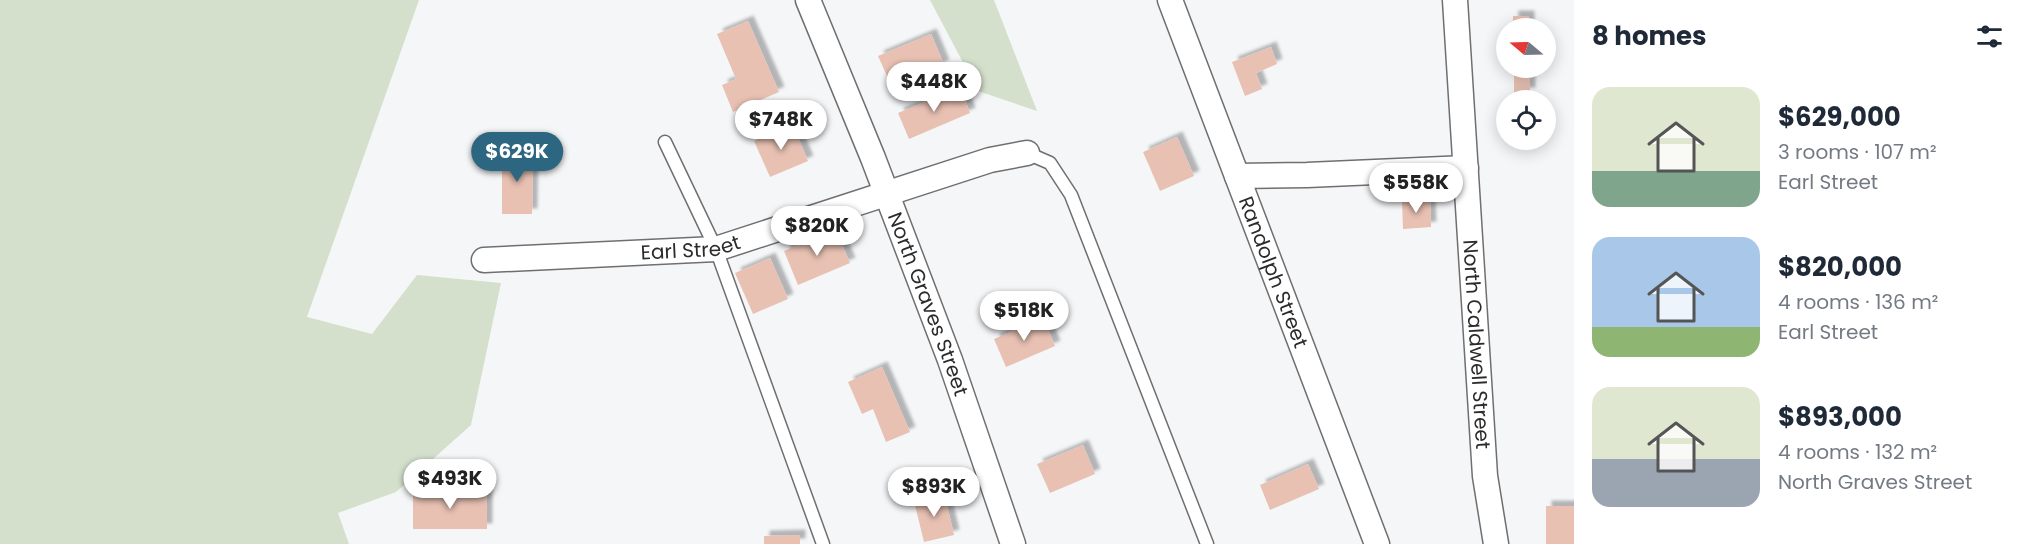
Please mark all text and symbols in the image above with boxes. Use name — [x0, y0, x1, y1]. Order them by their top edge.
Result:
north arrow — [1496, 18, 1556, 78]
map controls — [1496, 18, 1556, 150]
text: 8 homes — [1592, 18, 1707, 54]
icon: filters — [1973, 20, 2006, 53]
pin: $448K — [892, 62, 976, 113]
text: $448K — [900, 67, 968, 95]
button: locate — [1496, 90, 1556, 150]
text: $629,000 — [1778, 99, 1901, 135]
pin: $748K — [739, 100, 823, 151]
text: $748K — [749, 105, 813, 133]
icon: home — [1640, 111, 1712, 183]
pin: $629K — [475, 132, 559, 183]
text: $629K — [485, 137, 549, 165]
text: 3 rooms · 107 m² — [1778, 138, 1937, 166]
pin: $558K — [1374, 163, 1458, 214]
text: $558K — [1383, 168, 1449, 196]
text: Earl Street — [1778, 168, 1878, 196]
street label: Randolph Street — [1232, 192, 1315, 352]
pin: $820K — [775, 206, 859, 257]
street label: North Graves Street — [881, 208, 975, 400]
text: $820K — [785, 211, 849, 239]
street label: Earl Street — [640, 228, 744, 267]
street label: North Caldwell Street — [1456, 239, 1497, 450]
text: $820,000 — [1778, 249, 1902, 285]
icon: home — [1640, 261, 1712, 333]
text: 4 rooms · 136 m² — [1778, 288, 1938, 316]
pin: $518K — [982, 291, 1066, 342]
text: $518K — [994, 296, 1054, 324]
text: Earl Street — [1778, 318, 1878, 346]
text: $893,000 — [1778, 399, 1902, 435]
icon: home — [1640, 411, 1712, 483]
text: 4 rooms · 132 m² — [1778, 438, 1937, 466]
pin: $493K — [408, 459, 492, 510]
text: $493K — [417, 464, 483, 492]
pin: $893K — [892, 467, 976, 518]
text: North Graves Street — [1778, 468, 1972, 496]
text: $893K — [902, 472, 966, 500]

